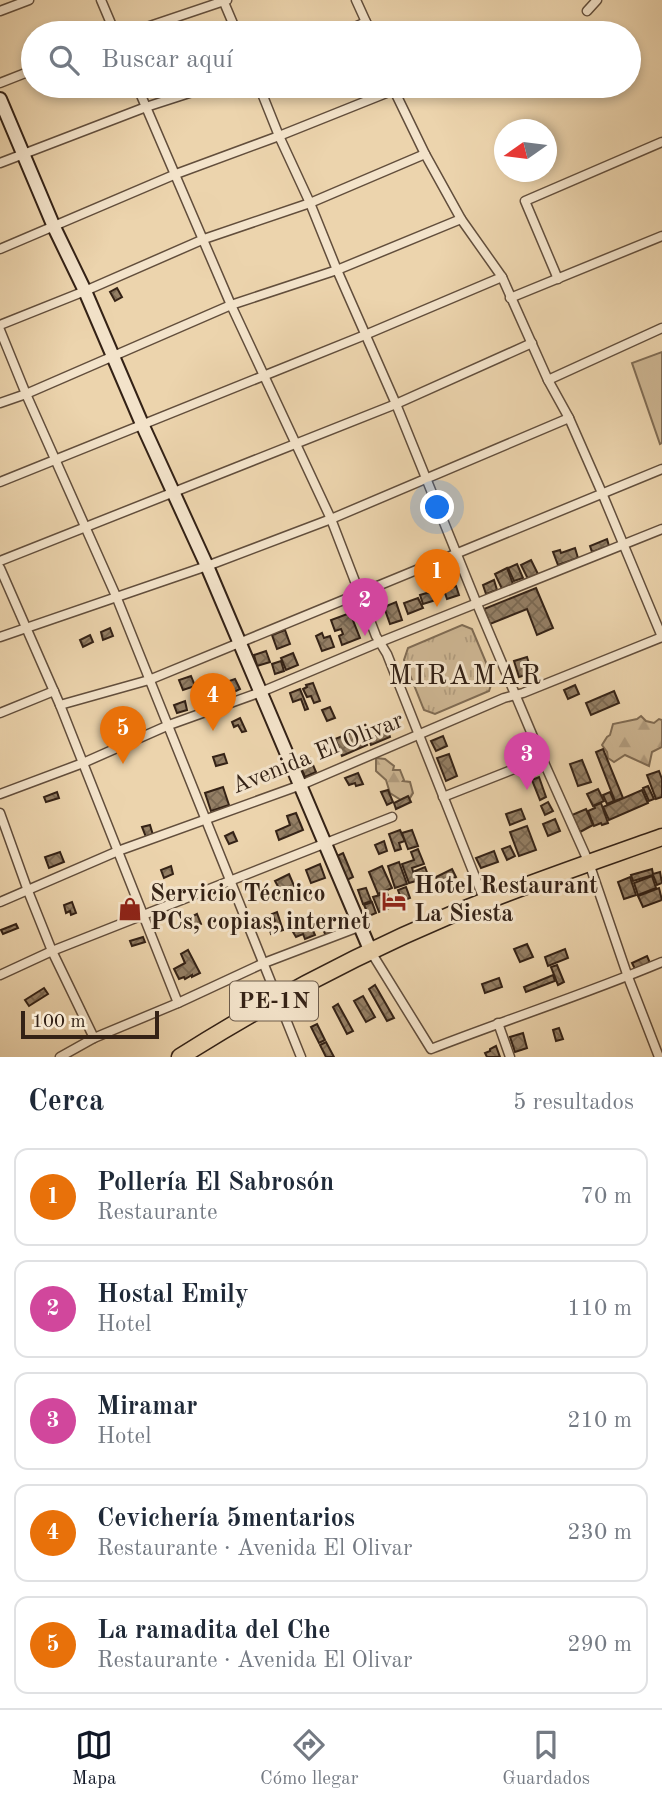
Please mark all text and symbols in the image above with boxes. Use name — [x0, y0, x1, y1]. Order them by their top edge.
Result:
search box — [21, 21, 641, 98]
icon: search — [45, 41, 83, 79]
text: Buscar aquí — [101, 47, 233, 73]
north arrow — [494, 119, 557, 182]
your location — [420, 490, 454, 524]
pin: 1 — [414, 549, 460, 607]
pin: 2 — [342, 578, 388, 636]
district label: MIRAMAR — [389, 663, 543, 691]
pin: 4 — [190, 673, 236, 731]
pin: 5 — [100, 706, 146, 764]
street label: Avenida El Olivar — [229, 709, 408, 799]
pin: 3 — [504, 732, 550, 790]
place label: Hotel Restaurant La Siesta — [414, 875, 598, 927]
place label: Servicio Técnico PCs, copias, internet — [150, 883, 370, 935]
hotel icon: Hotel Restaurant La Siesta — [380, 887, 408, 915]
shop icon: Servicio Técnico PCs, copias, internet — [116, 895, 144, 923]
road number: PE-1N — [230, 982, 318, 1020]
scale bar — [21, 1008, 159, 1040]
text: 100 m — [32, 1013, 85, 1032]
text: Cerca — [28, 1087, 104, 1117]
text: 5 resultados — [513, 1091, 634, 1114]
text: Pollería El Sabrosón — [97, 1170, 334, 1196]
text: 1 — [46, 1185, 60, 1208]
text: 70 m — [581, 1185, 632, 1208]
text: Restaurante — [97, 1201, 218, 1224]
text: Hostal Emily — [97, 1282, 249, 1308]
text: 2 — [46, 1297, 60, 1320]
text: 110 m — [567, 1297, 632, 1320]
text: Hotel — [97, 1313, 151, 1336]
text: Miramar — [97, 1394, 198, 1420]
text: 3 — [46, 1409, 60, 1432]
text: 210 m — [567, 1409, 632, 1432]
text: Hotel — [97, 1425, 151, 1448]
text: Cevichería 5mentarios — [97, 1506, 355, 1532]
text: 4 — [46, 1521, 60, 1544]
text: 230 m — [567, 1521, 632, 1544]
text: Restaurante · Avenida El Olivar — [97, 1537, 412, 1560]
text: La ramadita del Che — [97, 1618, 331, 1644]
text: 5 — [46, 1633, 60, 1656]
text: 290 m — [567, 1633, 632, 1656]
text: Restaurante · Avenida El Olivar — [97, 1649, 412, 1672]
tab: Mapa — [72, 1726, 116, 1791]
tab: Cómo llegar — [260, 1726, 359, 1791]
tab: Guardados — [502, 1726, 590, 1791]

